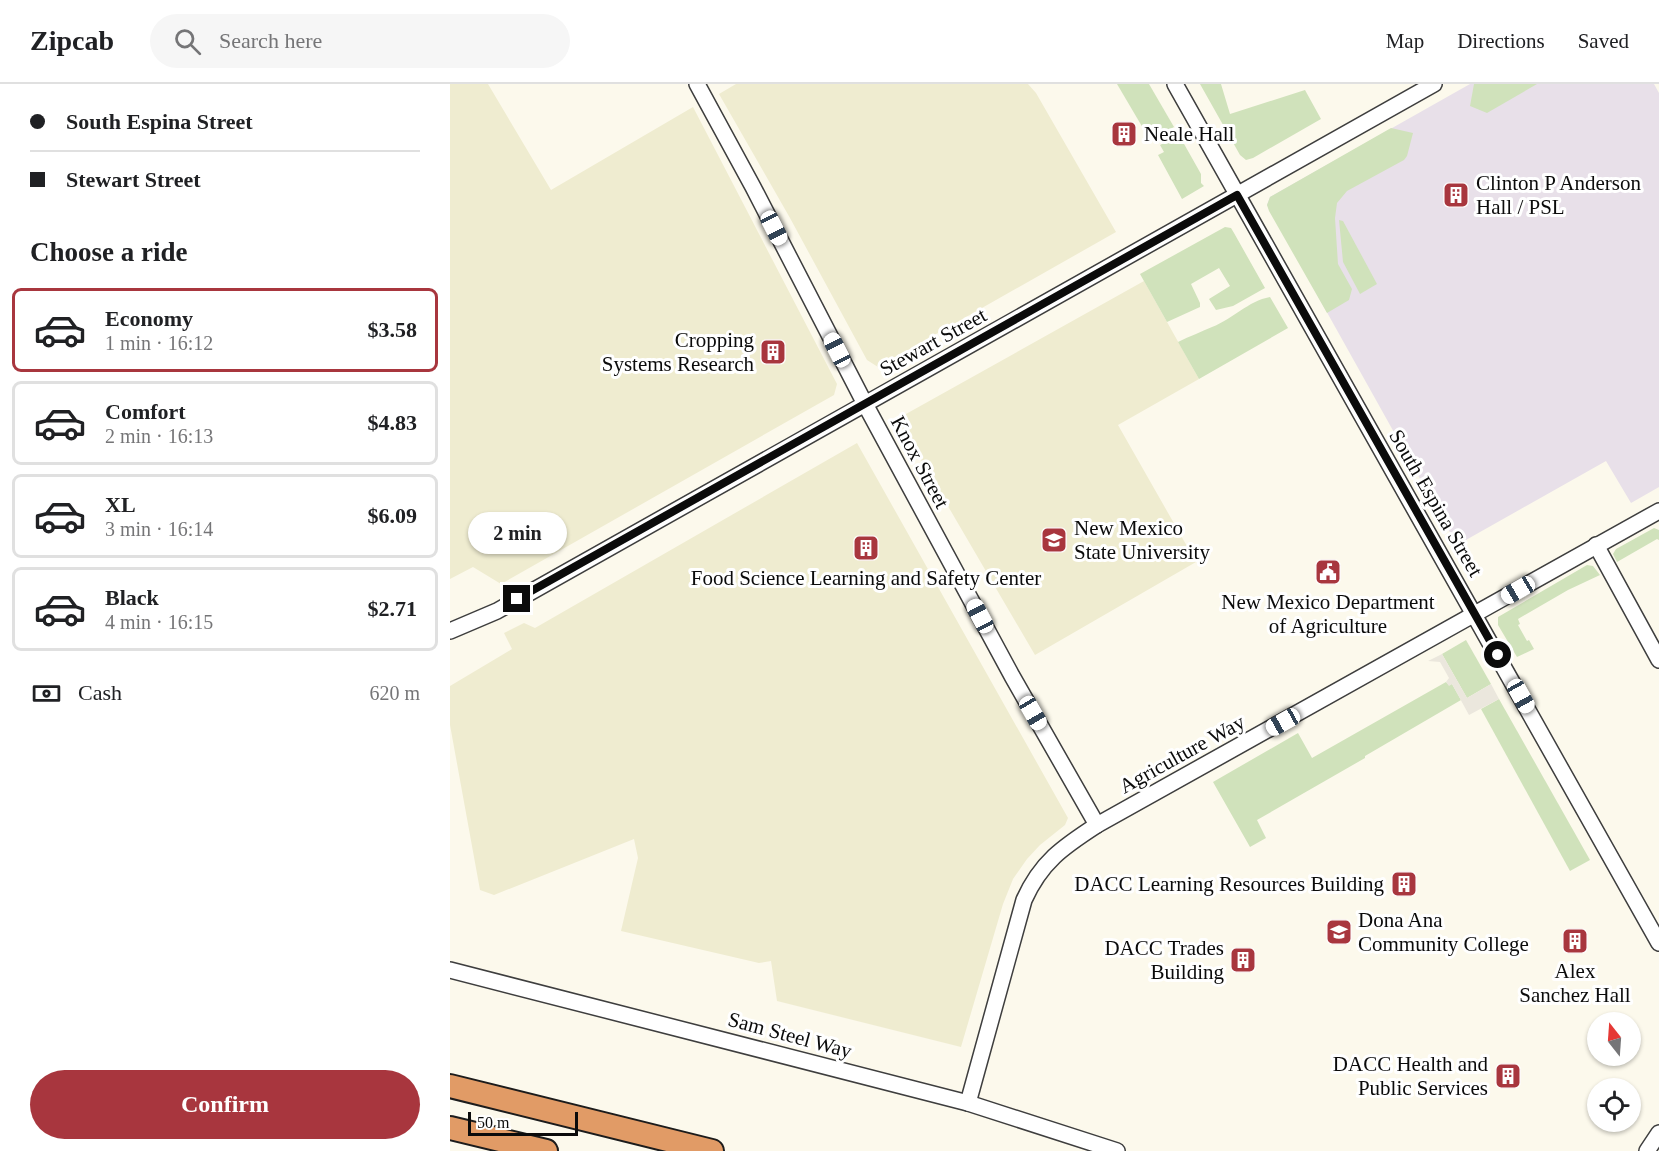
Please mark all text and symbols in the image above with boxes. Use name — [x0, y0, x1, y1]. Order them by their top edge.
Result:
search box — [150, 14, 570, 68]
text: Zipcab — [30, 25, 114, 56]
icon: search — [171, 25, 204, 58]
text: Search here — [219, 28, 322, 53]
text: Map — [1386, 29, 1424, 53]
text: Directions — [1457, 29, 1545, 53]
text: Saved — [1578, 29, 1629, 53]
text: South Espina Street — [66, 109, 253, 134]
building icon: Neale Hall — [1109, 119, 1139, 149]
place label: Neale Hall — [1144, 122, 1235, 146]
text: Stewart Street — [66, 167, 201, 192]
place label: Clinton P Anderson Hall / PSL — [1476, 171, 1641, 219]
building icon: Clinton P Anderson Hall / PSL — [1441, 180, 1471, 210]
car — [758, 208, 790, 248]
text: Choose a ride — [30, 237, 188, 267]
icon: car — [33, 303, 87, 357]
street label: Stewart Street — [875, 303, 991, 381]
text: Economy — [105, 306, 193, 331]
text: $3.58 — [368, 317, 417, 342]
place label: Cropping Systems Research — [602, 328, 754, 376]
car — [821, 330, 853, 370]
text: 1 min · 16:12 — [105, 332, 213, 354]
building icon: Cropping Systems Research — [758, 337, 788, 367]
icon: car — [33, 396, 87, 450]
text: Comfort — [105, 399, 186, 424]
text: $4.83 — [368, 410, 417, 435]
street label: Knox Street — [886, 412, 954, 512]
text: 2 min · 16:13 — [105, 425, 213, 447]
street label: South Espina Street — [1384, 425, 1488, 581]
icon: car — [33, 489, 87, 543]
text: XL — [105, 492, 136, 517]
text: $6.09 — [368, 503, 417, 528]
callout: 2 min — [467, 512, 566, 554]
place label: New Mexico State University — [1074, 516, 1210, 564]
text: 3 min · 16:14 — [105, 518, 213, 540]
text: 2 min — [493, 522, 542, 544]
school or university icon: New Mexico State University — [1039, 525, 1069, 555]
building icon: Food Science Learning and Safety Center — [851, 533, 881, 563]
public building icon: New Mexico Department of Agriculture — [1313, 557, 1343, 587]
place label: Food Science Learning and Safety Center — [691, 566, 1041, 590]
car — [1498, 573, 1538, 607]
icon: car — [33, 582, 87, 636]
text: Black — [105, 585, 159, 610]
route end — [503, 585, 530, 612]
place label: New Mexico Department of Agriculture — [1221, 590, 1435, 638]
text: $2.71 — [368, 596, 417, 621]
car — [964, 596, 996, 636]
text: 4 min · 16:15 — [105, 611, 213, 633]
route start — [1484, 641, 1511, 668]
car — [1504, 676, 1538, 716]
icon: cash — [30, 677, 63, 710]
text: Cash — [78, 680, 122, 705]
text: 620 m — [369, 682, 420, 704]
car — [1016, 693, 1050, 733]
car — [1263, 705, 1303, 739]
street label: Agriculture Way — [1115, 709, 1249, 798]
building icon: DACC Learning Resources Building — [1389, 869, 1419, 899]
place label: DACC Learning Resources Building — [1074, 872, 1384, 896]
place label: Dona Ana Community College — [1358, 908, 1529, 956]
school or university icon: Dona Ana Community College — [1324, 917, 1354, 947]
building icon: Alex Sanchez Hall — [1560, 926, 1590, 956]
place label: DACC Trades Building — [1104, 936, 1224, 984]
building icon: DACC Trades Building — [1228, 945, 1258, 975]
place label: Alex Sanchez Hall — [1519, 959, 1631, 1007]
street label: Sam Steel Way — [725, 1007, 855, 1063]
north arrow — [1587, 1012, 1641, 1066]
map controls — [1587, 1012, 1641, 1132]
place label: DACC Health and Public Services — [1333, 1052, 1488, 1100]
building icon: DACC Health and Public Services — [1493, 1061, 1523, 1091]
button: Confirm — [30, 1070, 420, 1139]
button: locate — [1587, 1078, 1641, 1132]
scale bar — [468, 1109, 578, 1136]
text: 50 m — [477, 1114, 509, 1131]

